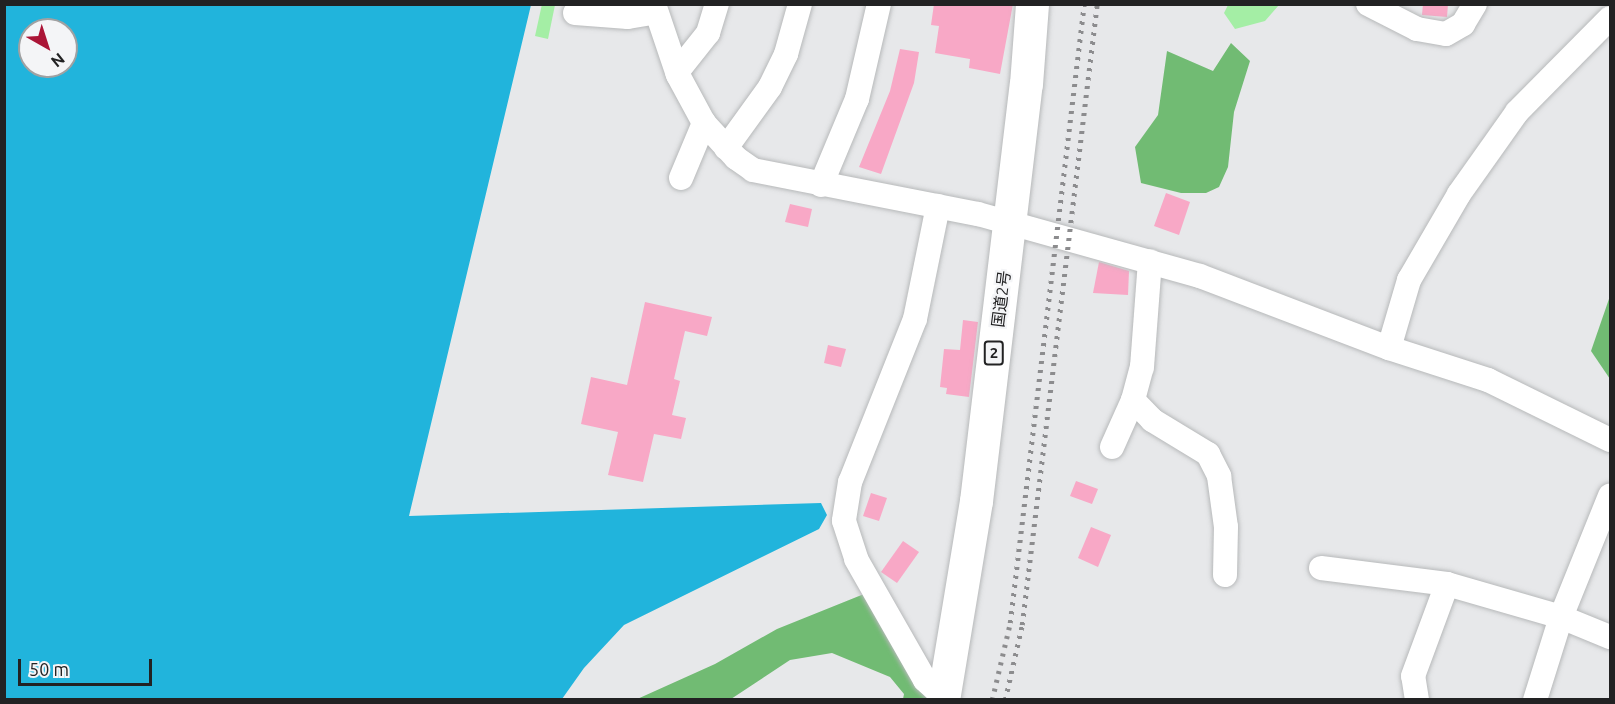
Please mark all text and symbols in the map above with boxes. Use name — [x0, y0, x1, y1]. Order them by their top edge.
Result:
north arrow — [18, 18, 78, 78]
text: N — [48, 50, 68, 71]
street label: 国道2号 — [988, 270, 1014, 328]
road number: 2 — [984, 341, 1004, 365]
scale bar — [21, 647, 154, 685]
text: 50 m — [29, 659, 69, 679]

